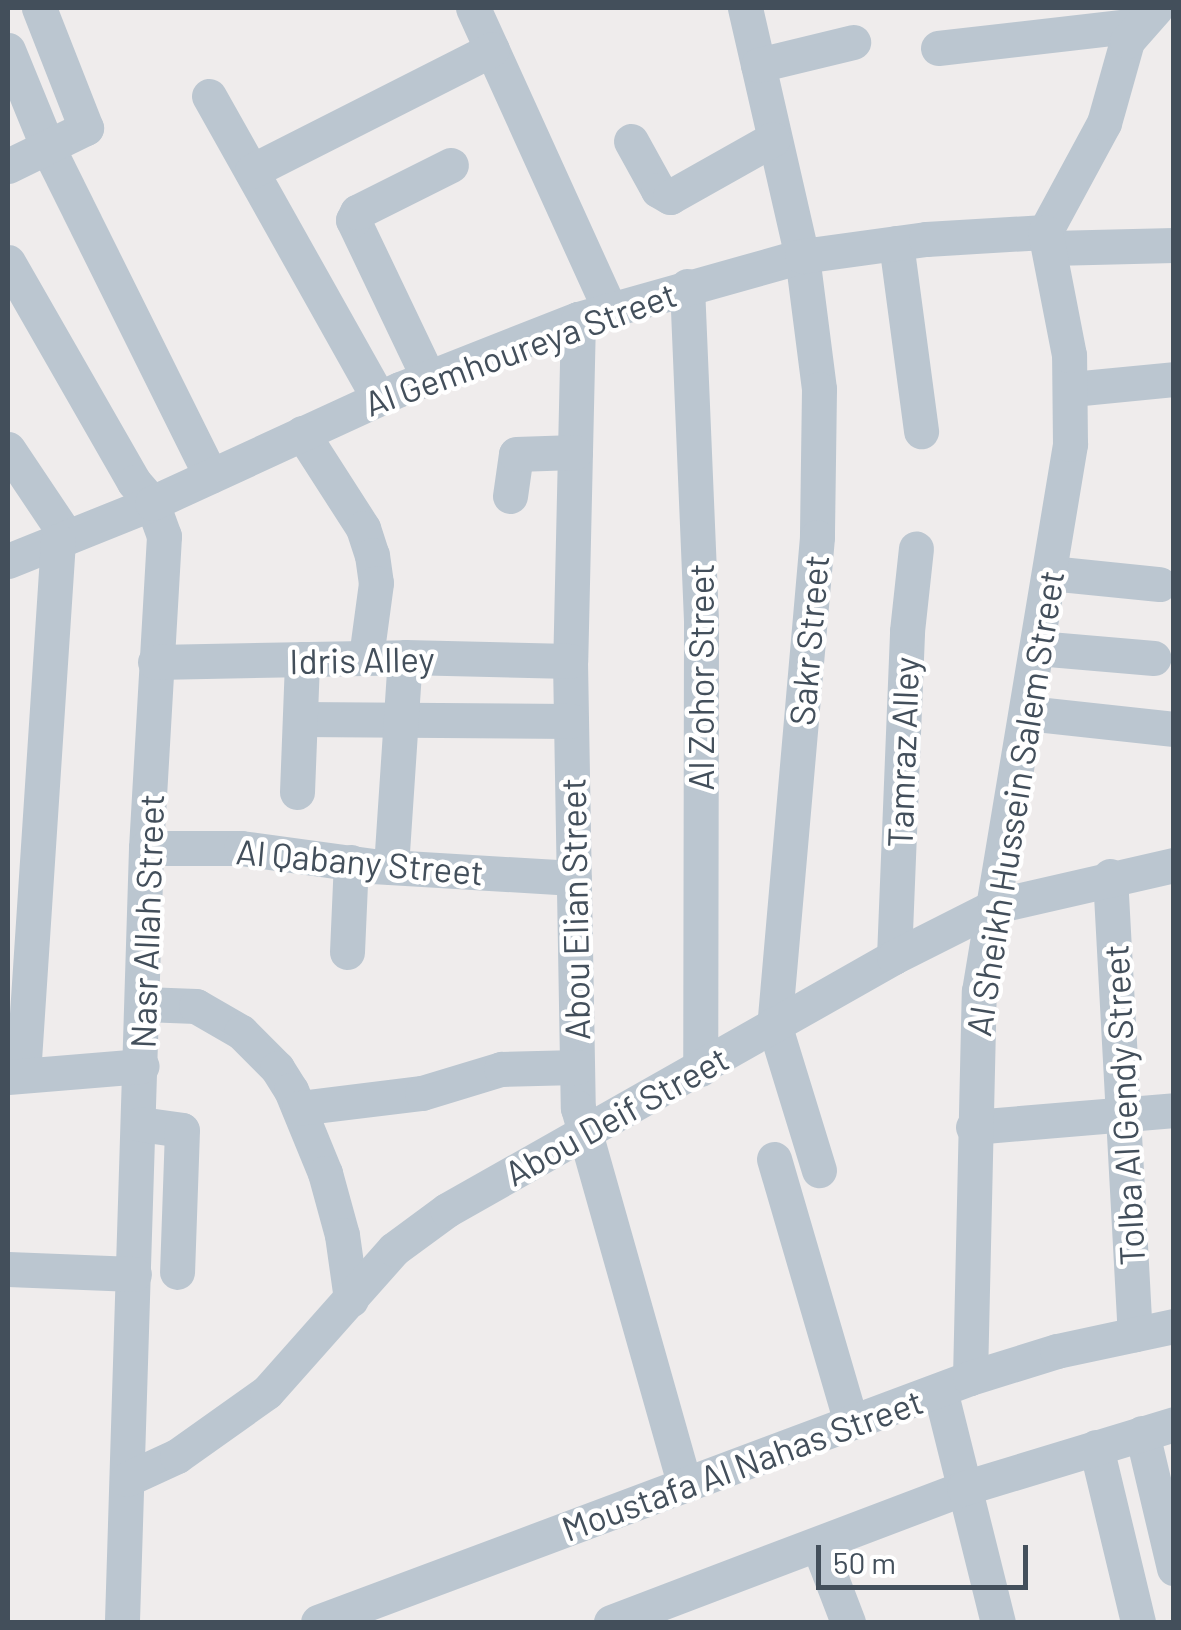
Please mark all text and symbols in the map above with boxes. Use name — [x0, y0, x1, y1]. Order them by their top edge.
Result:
street label: Al Gemhoureya Street — [358, 272, 682, 424]
street label: Sakr Street — [780, 553, 836, 727]
street label: Al Zohor Street — [679, 563, 721, 791]
street label: Al Sheikh Hussein Salem Street — [956, 567, 1072, 1039]
street label: Idris Alley — [289, 637, 435, 681]
street label: Tamraz Alley — [878, 656, 926, 848]
street label: Abou Elian Street — [551, 777, 597, 1041]
street label: Nasr Allah Street — [121, 793, 171, 1049]
street label: Al Qabany Street — [234, 829, 486, 893]
street label: Tolba Al Gendy Street — [1094, 943, 1152, 1267]
street label: Abou Deif Street — [497, 1036, 735, 1194]
street label: Moustafa Al Nahas Street — [556, 1379, 928, 1549]
scale bar — [821, 1525, 1034, 1587]
text: 50 m — [833, 1544, 896, 1580]

